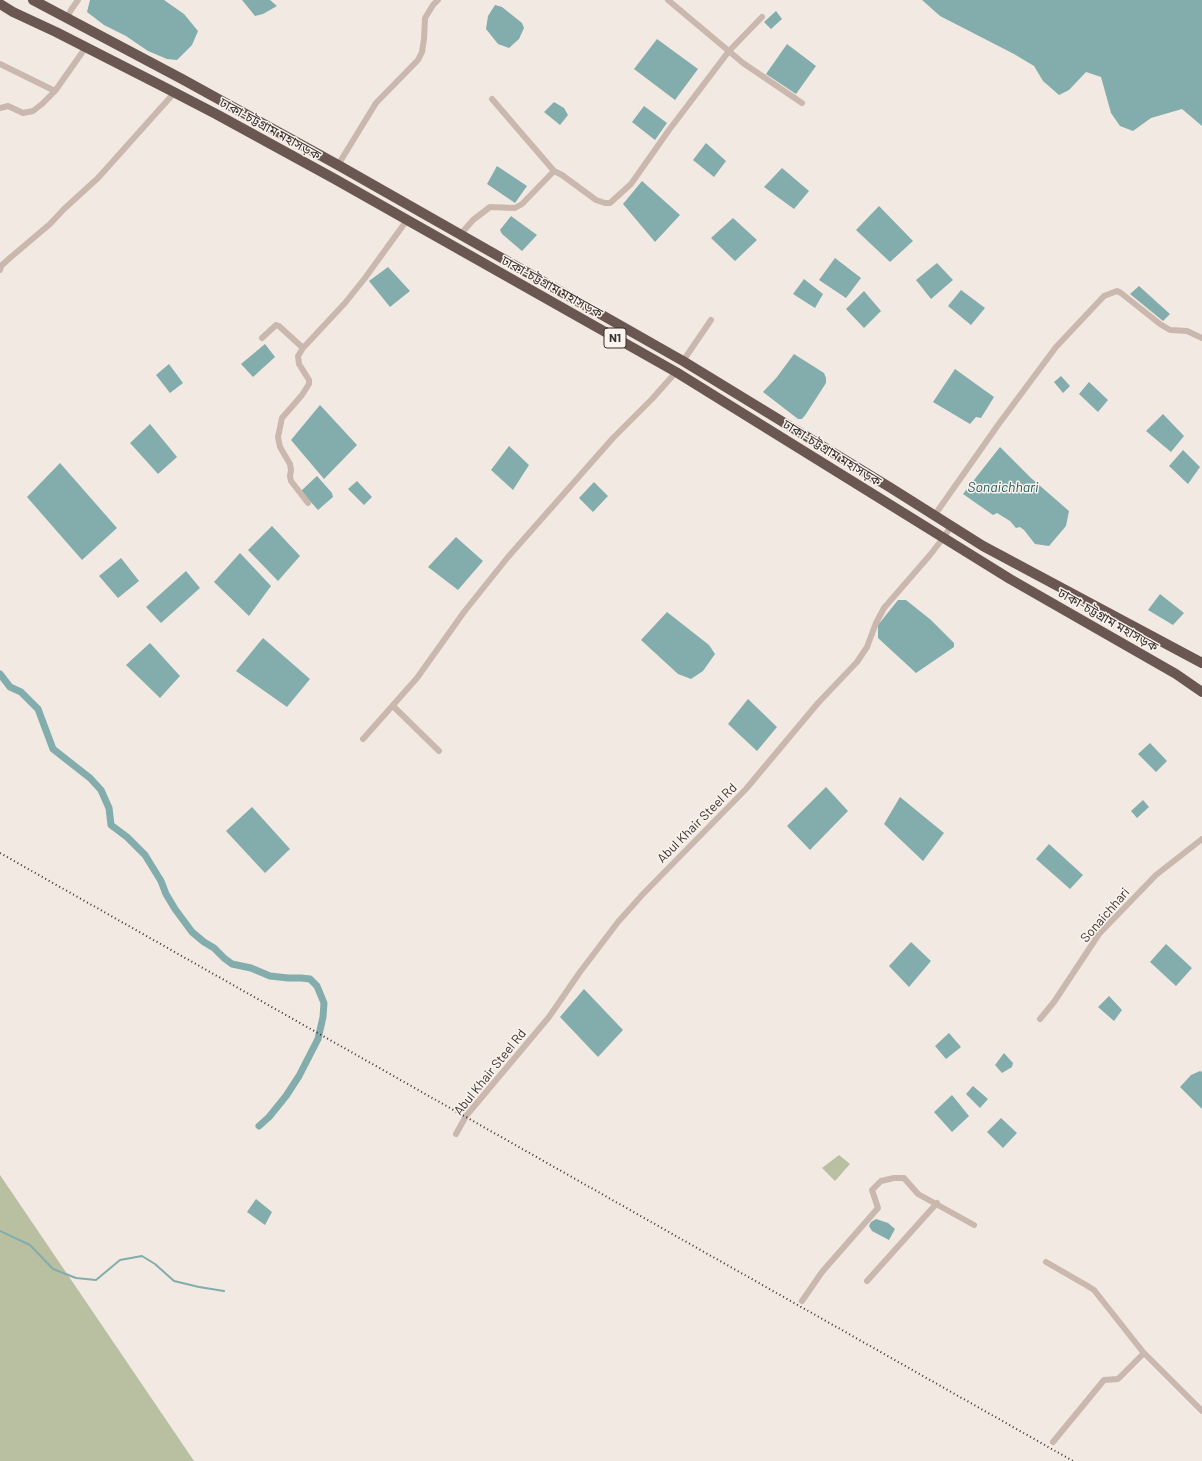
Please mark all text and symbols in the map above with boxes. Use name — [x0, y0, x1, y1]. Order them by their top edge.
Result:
street label: ঢাকা-চট্টগ্রাম মহাসড়ক — [217, 95, 323, 163]
street label: ঢাকা-চট্টগ্রাম মহাসড়ক — [499, 253, 605, 321]
road number: N1 — [604, 328, 626, 348]
street label: ঢাকা-চট্টগ্রাম মহাসড়ক — [780, 416, 884, 490]
water label: Sonaichhari — [967, 479, 1039, 495]
street label: ঢাকা-চট্টগ্রাম মহাসড়ক — [1055, 585, 1161, 655]
street label: Abul Khair Steel Rd — [654, 780, 740, 866]
street label: Sonaichhari — [1077, 885, 1133, 945]
street label: Abul Khair Steel Rd — [450, 1026, 530, 1118]

